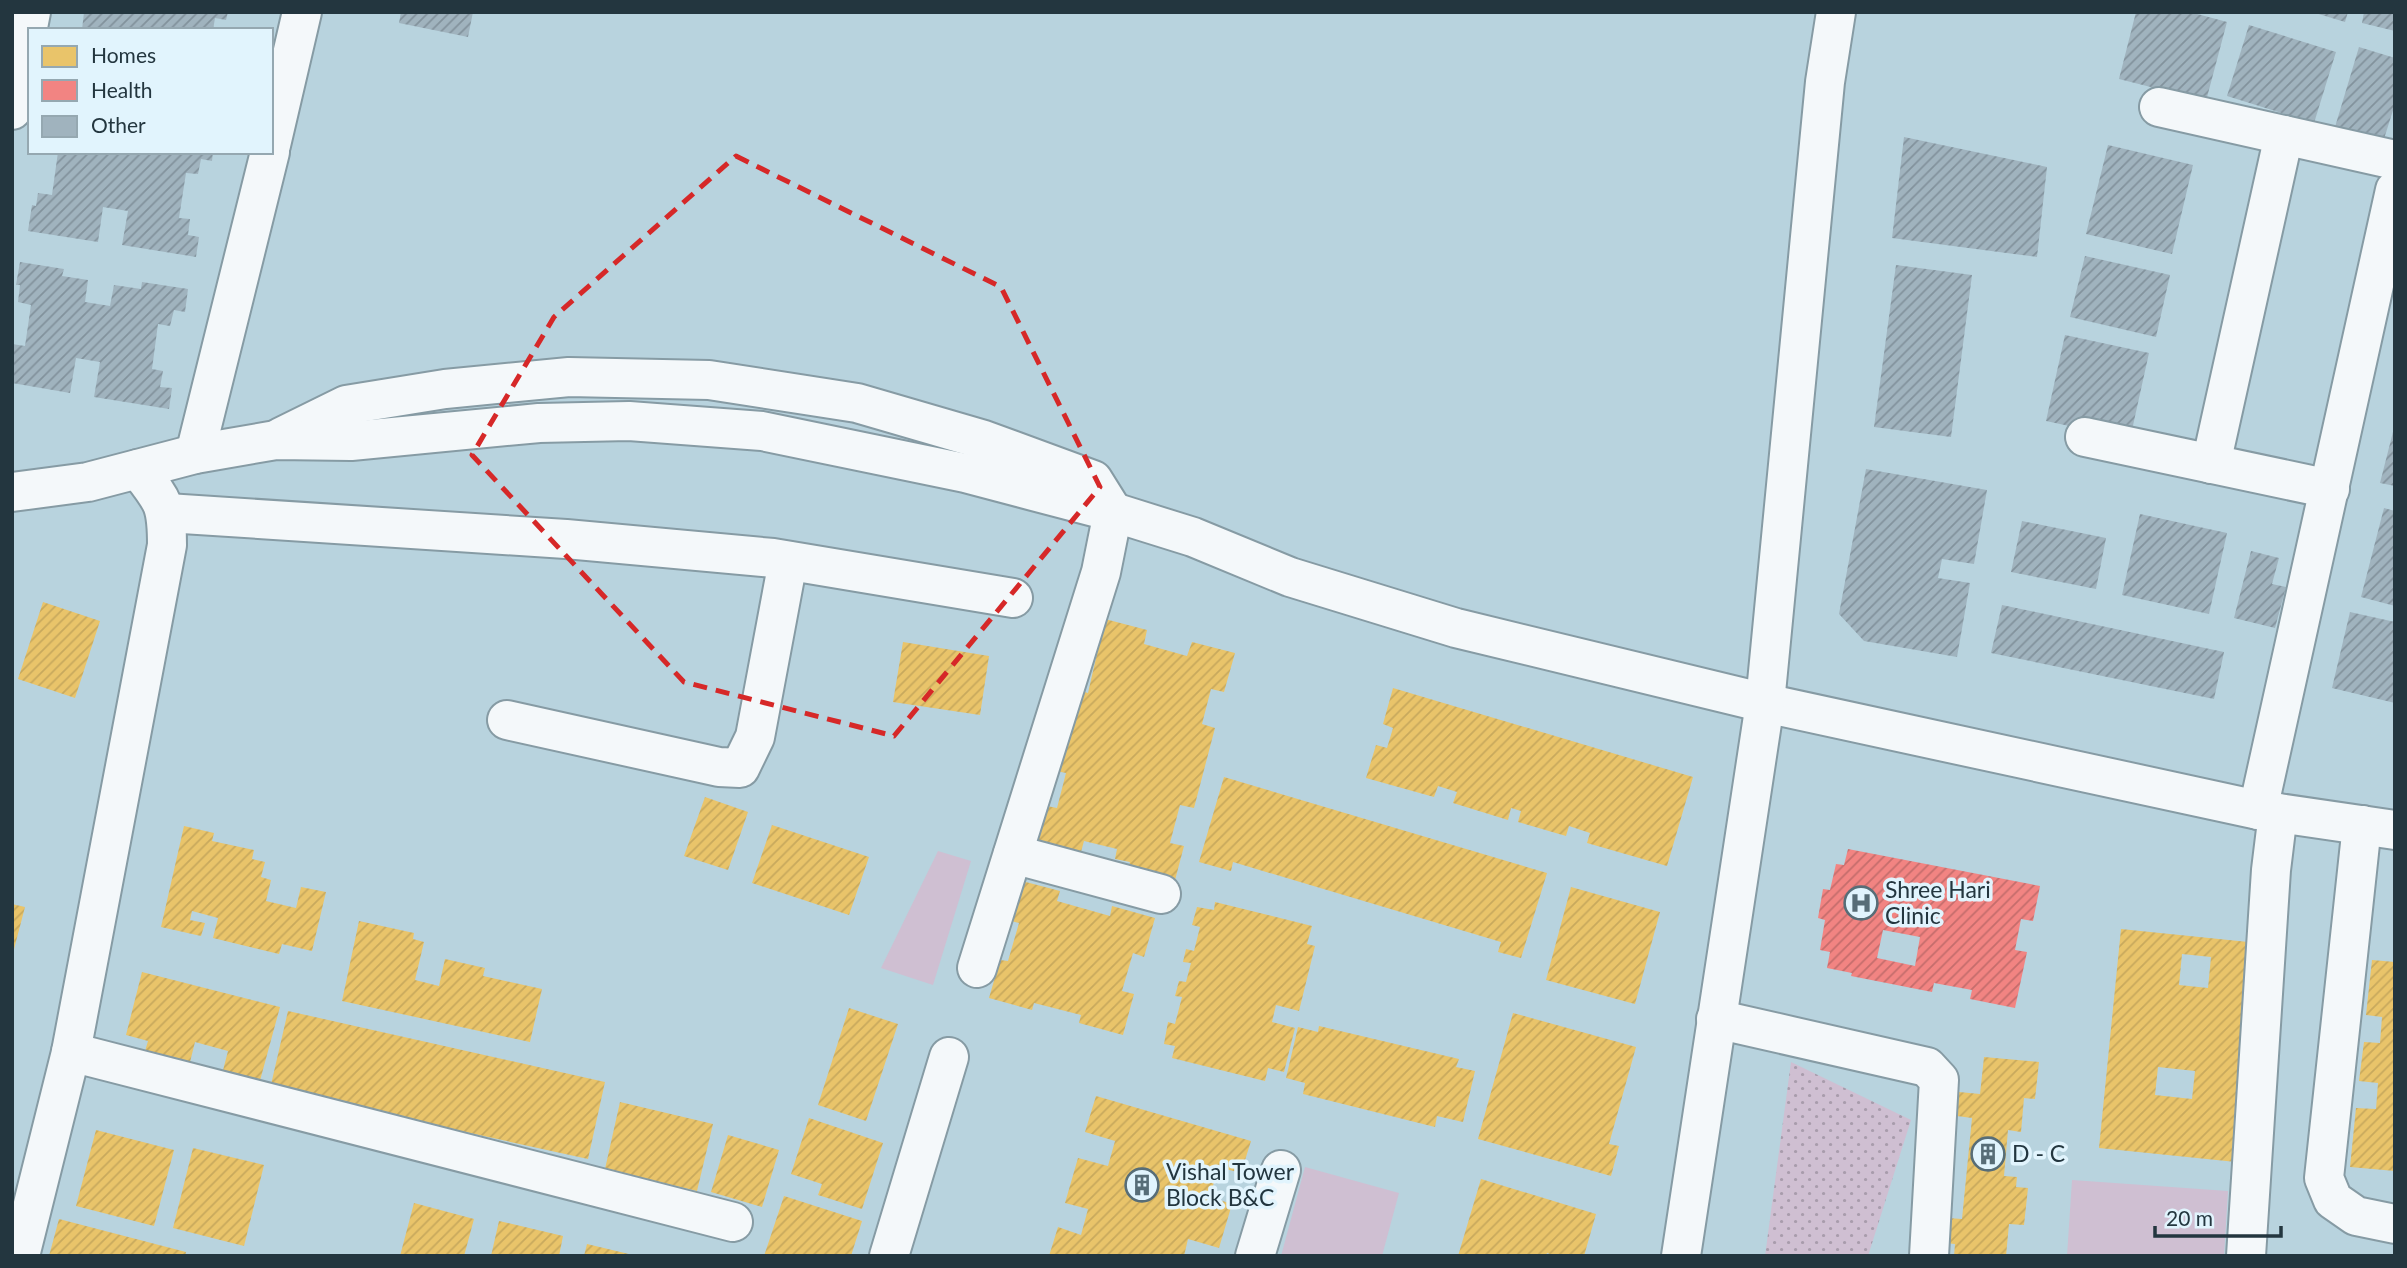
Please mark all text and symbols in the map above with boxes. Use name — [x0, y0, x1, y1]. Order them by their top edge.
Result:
legend — [28, 28, 273, 154]
text: Homes — [91, 42, 156, 67]
text: Health — [91, 77, 152, 102]
text: Other — [91, 112, 146, 137]
place label: Shree Hari Clinic — [1885, 875, 1991, 929]
hospital icon: Shree Hari Clinic — [1842, 884, 1880, 922]
building icon: D - C — [1969, 1135, 2007, 1173]
place label: D - C — [2012, 1139, 2065, 1167]
place label: Vishal Tower Block B&C — [1166, 1157, 1295, 1211]
building icon: Vishal Tower Block B&C — [1123, 1166, 1161, 1204]
scale bar — [2155, 1194, 2281, 1238]
text: 20 m — [2166, 1205, 2213, 1230]

